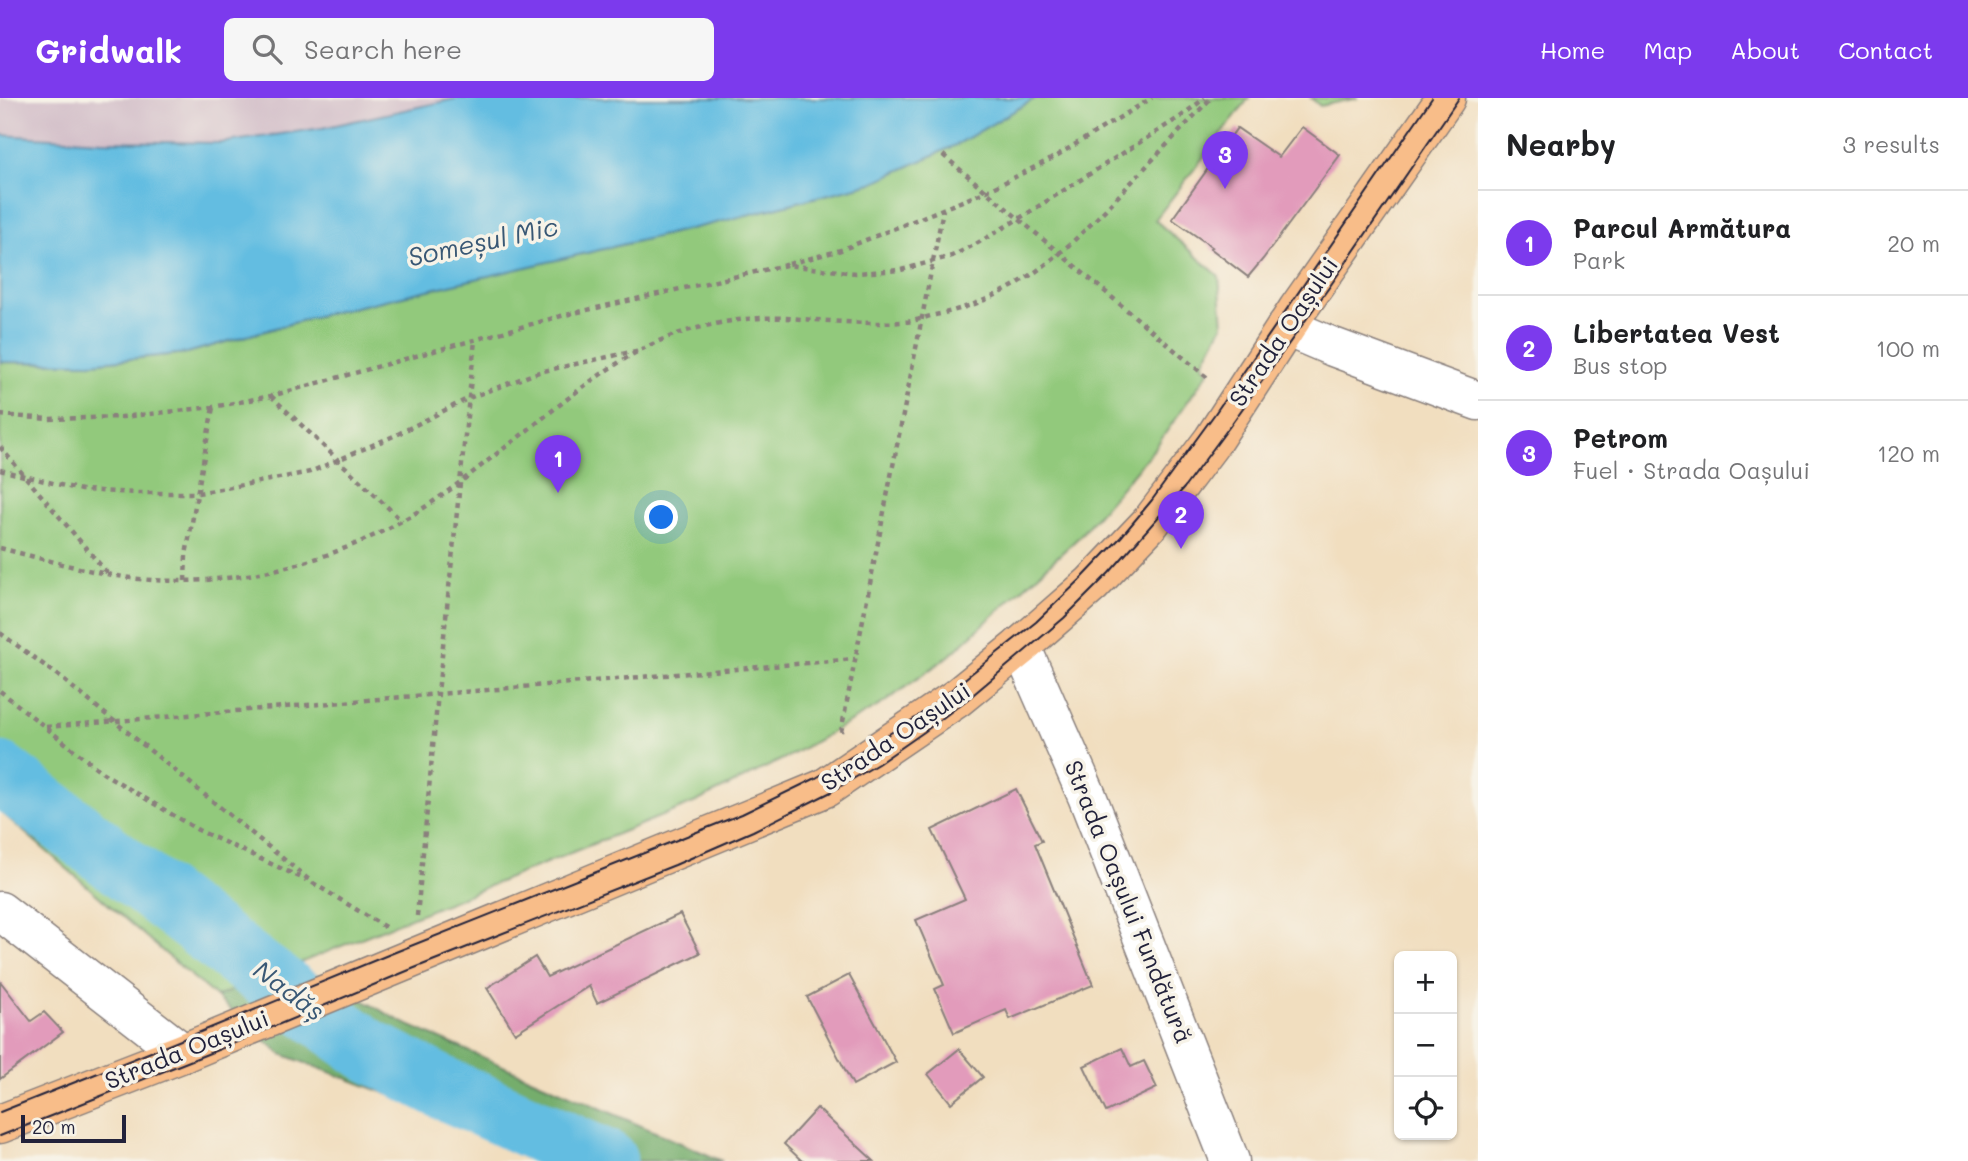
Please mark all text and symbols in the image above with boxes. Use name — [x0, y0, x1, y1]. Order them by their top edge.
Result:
search box — [224, 18, 714, 81]
text: Gridwalk — [35, 28, 182, 71]
icon: search — [248, 30, 286, 68]
text: Search here — [304, 32, 462, 66]
text: Home — [1540, 34, 1605, 65]
text: Map — [1643, 34, 1692, 65]
text: About — [1730, 34, 1800, 65]
text: Contact — [1838, 34, 1933, 65]
text: Nearby — [1506, 124, 1616, 164]
text: 3 results — [1843, 129, 1940, 159]
pin: 3 — [1202, 131, 1248, 189]
water label: Someșul Mic — [405, 209, 561, 274]
text: Parcul Armătura — [1573, 211, 1791, 245]
text: 1 — [1524, 228, 1534, 258]
text: 20 m — [1887, 228, 1940, 258]
text: Park — [1573, 245, 1625, 275]
street label: Strada Oașului — [1221, 250, 1345, 413]
text: Libertatea Vest — [1573, 316, 1780, 350]
text: 2 — [1523, 333, 1535, 363]
text: 100 m — [1876, 333, 1940, 363]
text: Bus stop — [1573, 350, 1668, 380]
text: Petrom — [1573, 421, 1668, 455]
pin: 1 — [535, 435, 581, 493]
text: 3 — [1522, 438, 1536, 468]
text: 120 m — [1877, 438, 1940, 468]
text: Fuel · Strada Oașului — [1573, 455, 1810, 485]
pin: 2 — [1158, 491, 1204, 549]
your location — [644, 500, 678, 534]
street label: Strada Oașului — [814, 674, 977, 798]
street label: Strada Oașului Fundătură — [1057, 755, 1200, 1048]
map controls — [1394, 951, 1457, 1140]
button: + — [1394, 951, 1457, 1014]
water label: Nadăș — [247, 952, 332, 1028]
street label: Strada Oașului — [100, 1002, 273, 1097]
button: − — [1394, 1014, 1457, 1077]
button: locate — [1394, 1077, 1457, 1140]
scale bar — [21, 1112, 126, 1144]
text: 20 m — [32, 1114, 76, 1139]

